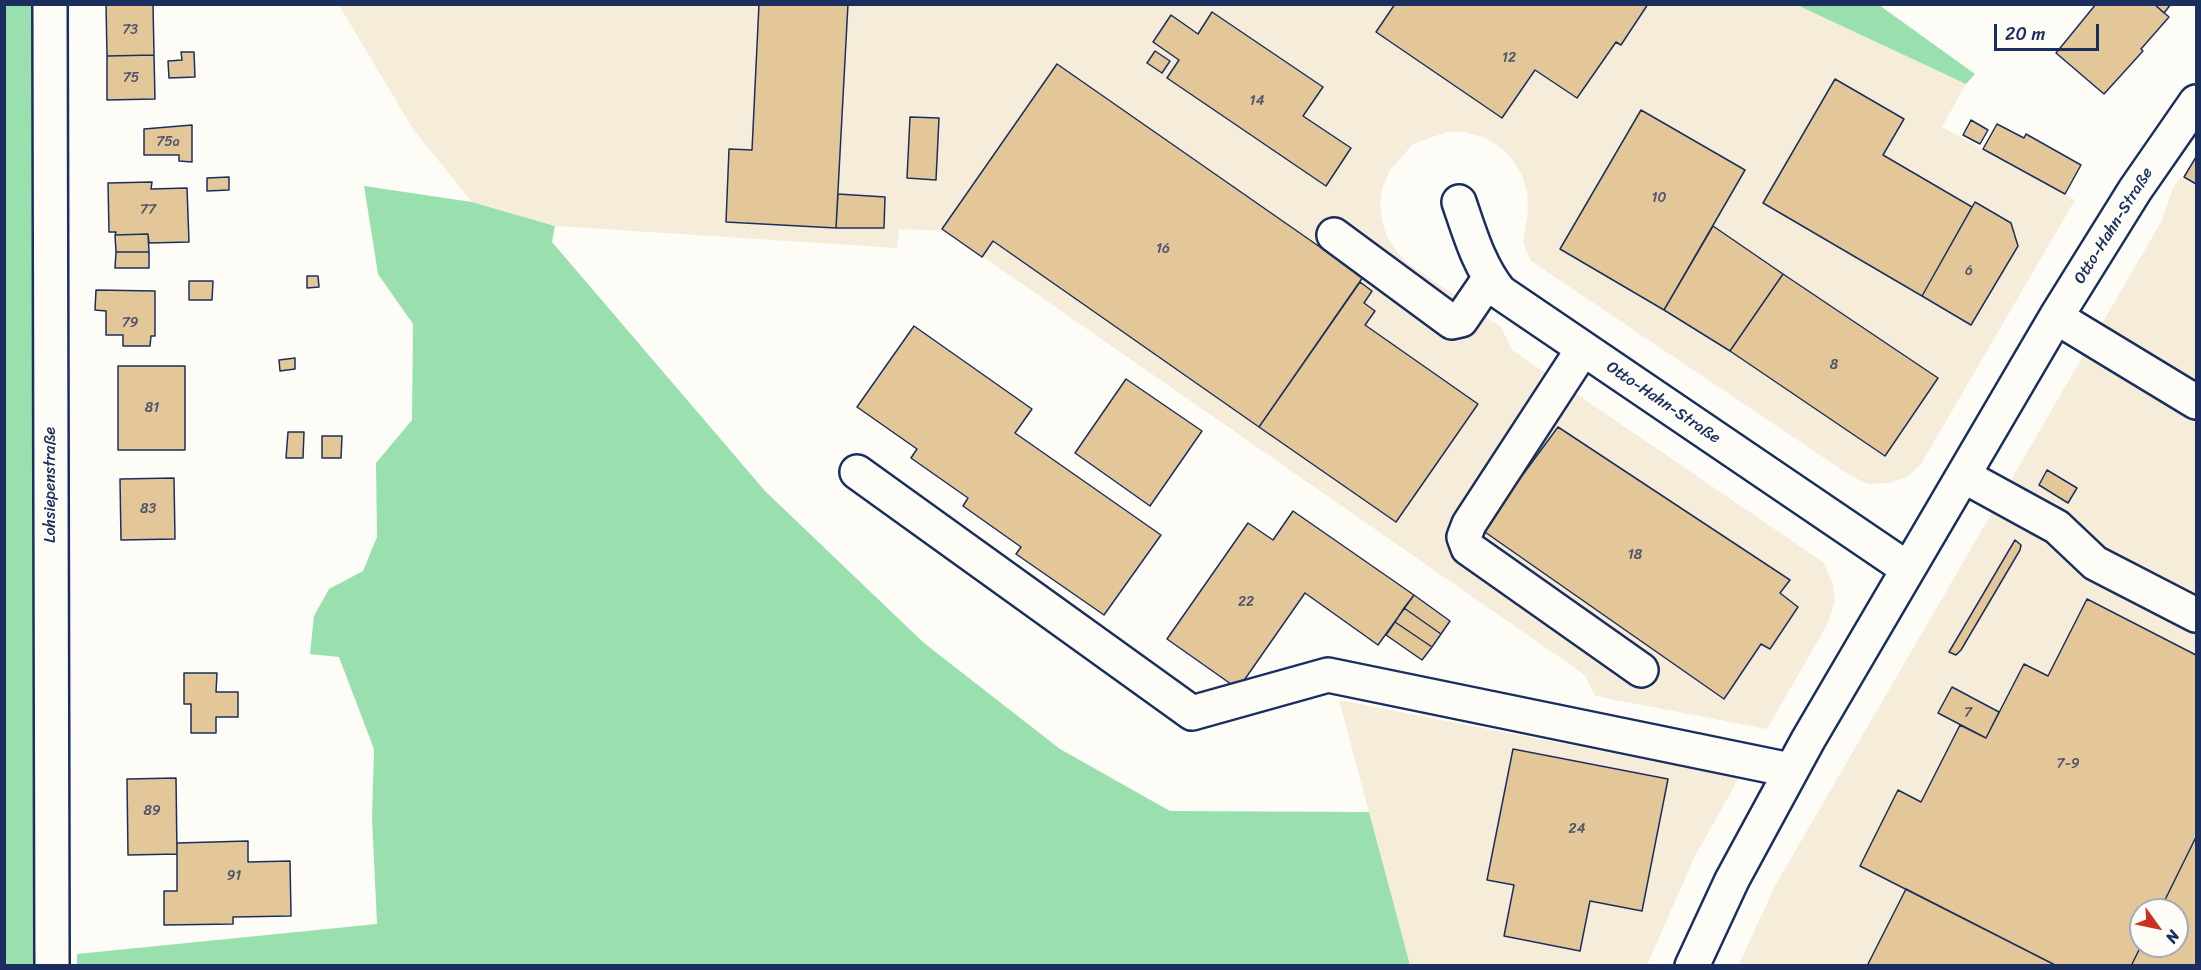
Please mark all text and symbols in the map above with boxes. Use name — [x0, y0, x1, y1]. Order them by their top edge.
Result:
scale bar — [1997, 12, 2102, 50]
text: 20 m — [2005, 18, 2045, 50]
house number: 73 — [122, 22, 138, 38]
house number: 12 — [1502, 50, 1516, 66]
house number: 75 — [123, 70, 139, 86]
house number: 14 — [1250, 93, 1264, 109]
house number: 75a — [156, 134, 180, 150]
street label: Otto-Hahn-Straße — [2071, 164, 2157, 288]
house number: 10 — [1652, 190, 1666, 206]
house number: 77 — [140, 202, 156, 218]
house number: 16 — [1156, 241, 1170, 257]
house number: 6 — [1965, 263, 1973, 279]
house number: 79 — [122, 315, 138, 331]
house number: 8 — [1830, 357, 1838, 373]
street label: Otto-Hahn-Straße — [1602, 358, 1724, 448]
house number: 81 — [145, 400, 159, 416]
street label: Lohsiepenstraße — [41, 427, 61, 543]
house number: 83 — [140, 501, 156, 517]
house number: 18 — [1628, 547, 1642, 563]
house number: 22 — [1238, 594, 1254, 610]
house number: 7 — [1964, 705, 1972, 721]
house number: 7-9 — [2056, 756, 2080, 772]
house number: 89 — [143, 803, 161, 819]
house number: 24 — [1569, 821, 1585, 837]
house number: 91 — [227, 868, 241, 884]
north arrow — [2129, 898, 2189, 958]
text: N — [2158, 924, 2188, 950]

